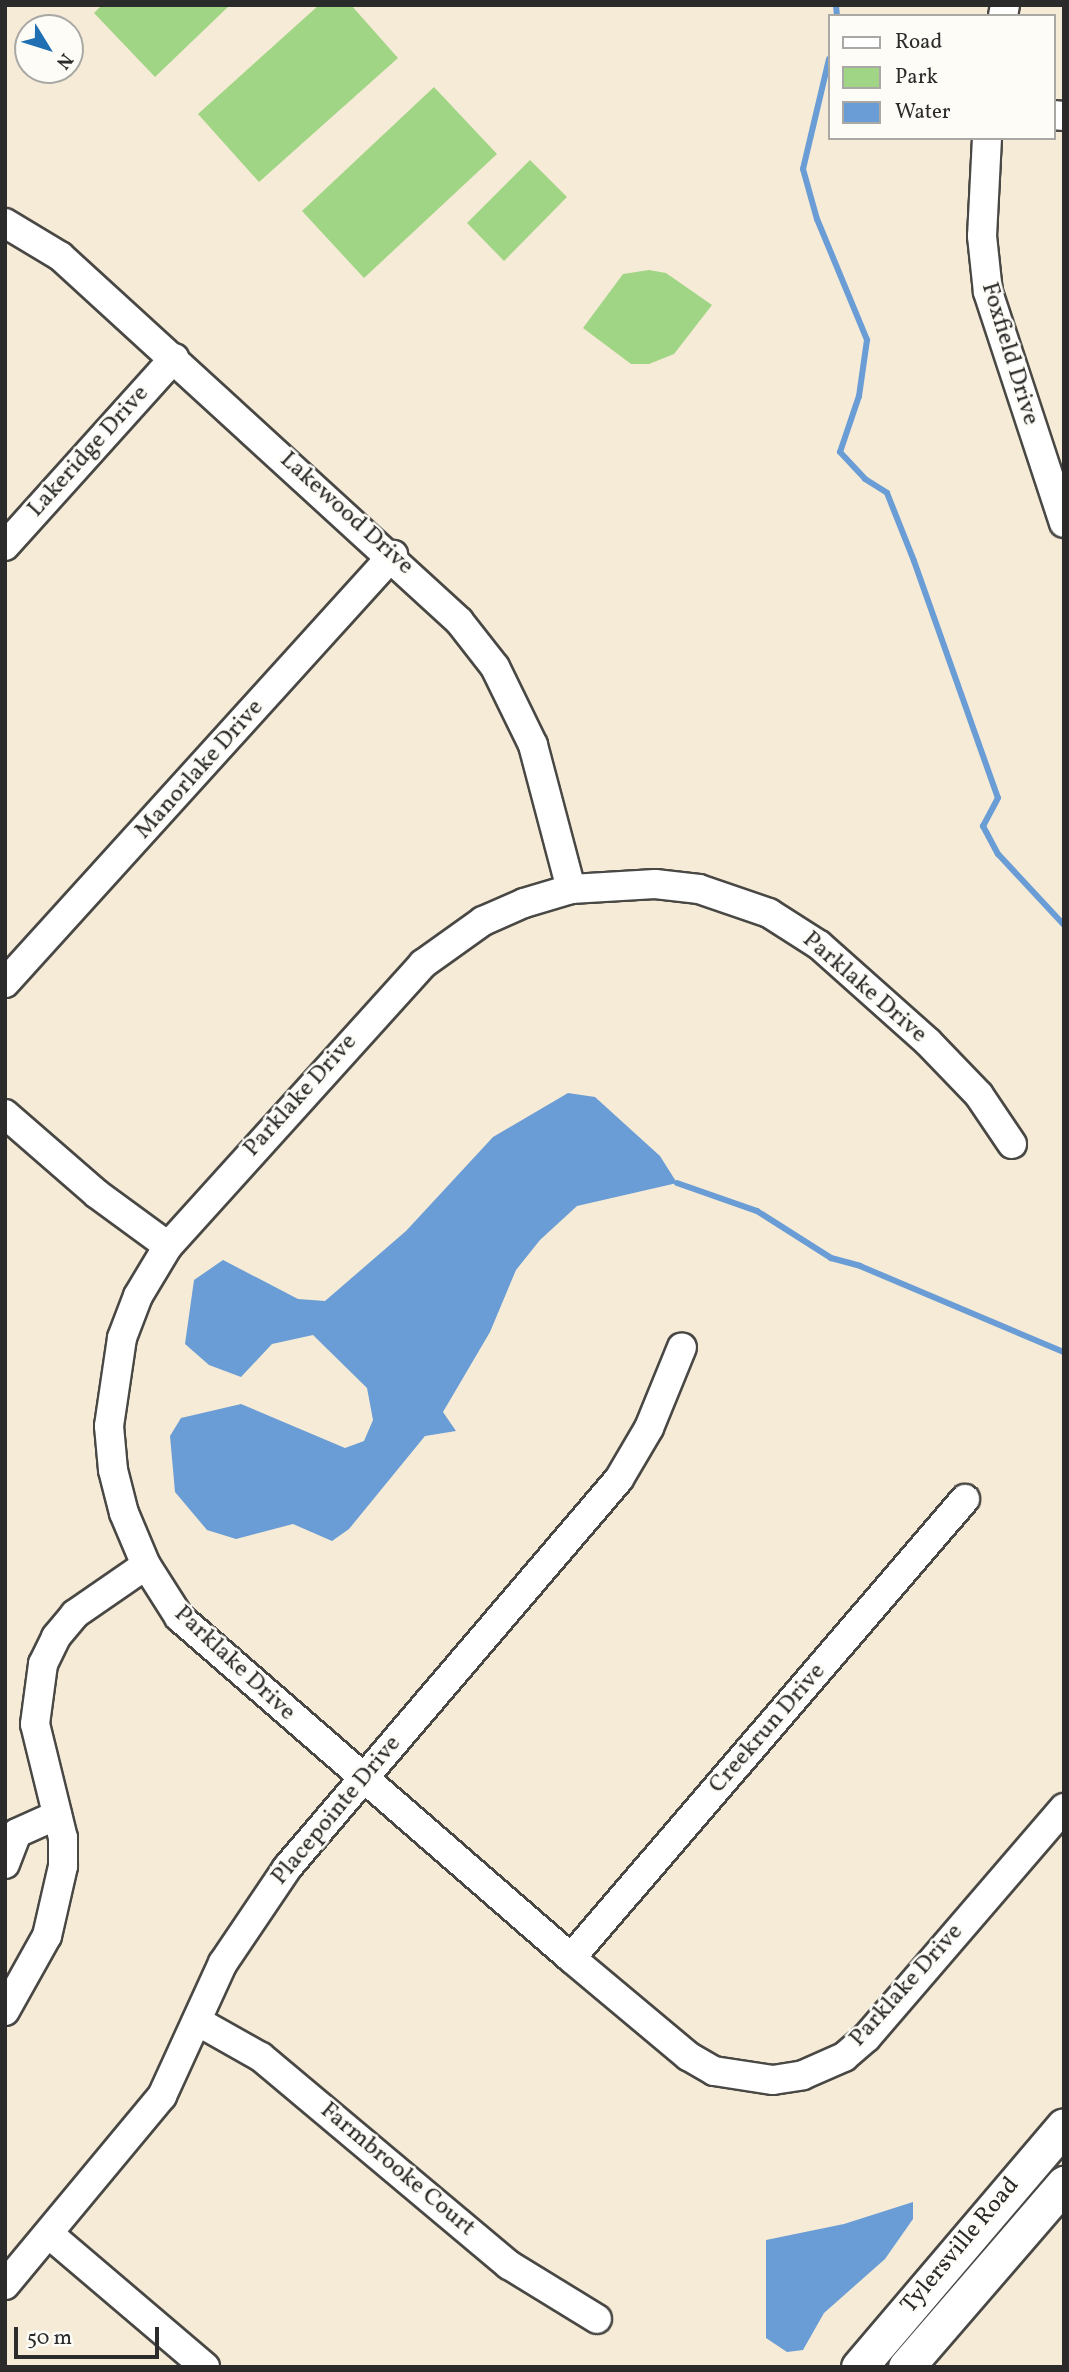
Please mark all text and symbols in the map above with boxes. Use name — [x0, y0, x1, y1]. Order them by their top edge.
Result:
north arrow — [14, 14, 84, 84]
legend — [828, 14, 1055, 140]
text: Road — [895, 28, 942, 57]
text: N — [49, 47, 78, 74]
text: Park — [895, 63, 938, 92]
text: Water — [895, 98, 951, 127]
street label: Foxfield Drive — [974, 279, 1044, 429]
street label: Lakeridge Drive — [22, 380, 156, 524]
street label: Lakewood Drive — [273, 446, 419, 582]
street label: Manorlake Drive — [130, 694, 270, 846]
street label: Parklake Drive — [796, 926, 932, 1050]
street label: Parklake Drive — [238, 1029, 364, 1163]
street label: Parklake Drive — [167, 1600, 301, 1728]
street label: Creekrun Drive — [704, 1658, 832, 1800]
street label: Placepointe Drive — [266, 1730, 408, 1892]
street label: Parklake Drive — [844, 1919, 970, 2053]
street label: Farmbrooke Court — [314, 2097, 480, 2243]
street label: Tylersville Road — [896, 2172, 1026, 2320]
scale bar — [18, 2312, 163, 2356]
text: 50 m — [27, 2324, 72, 2353]

